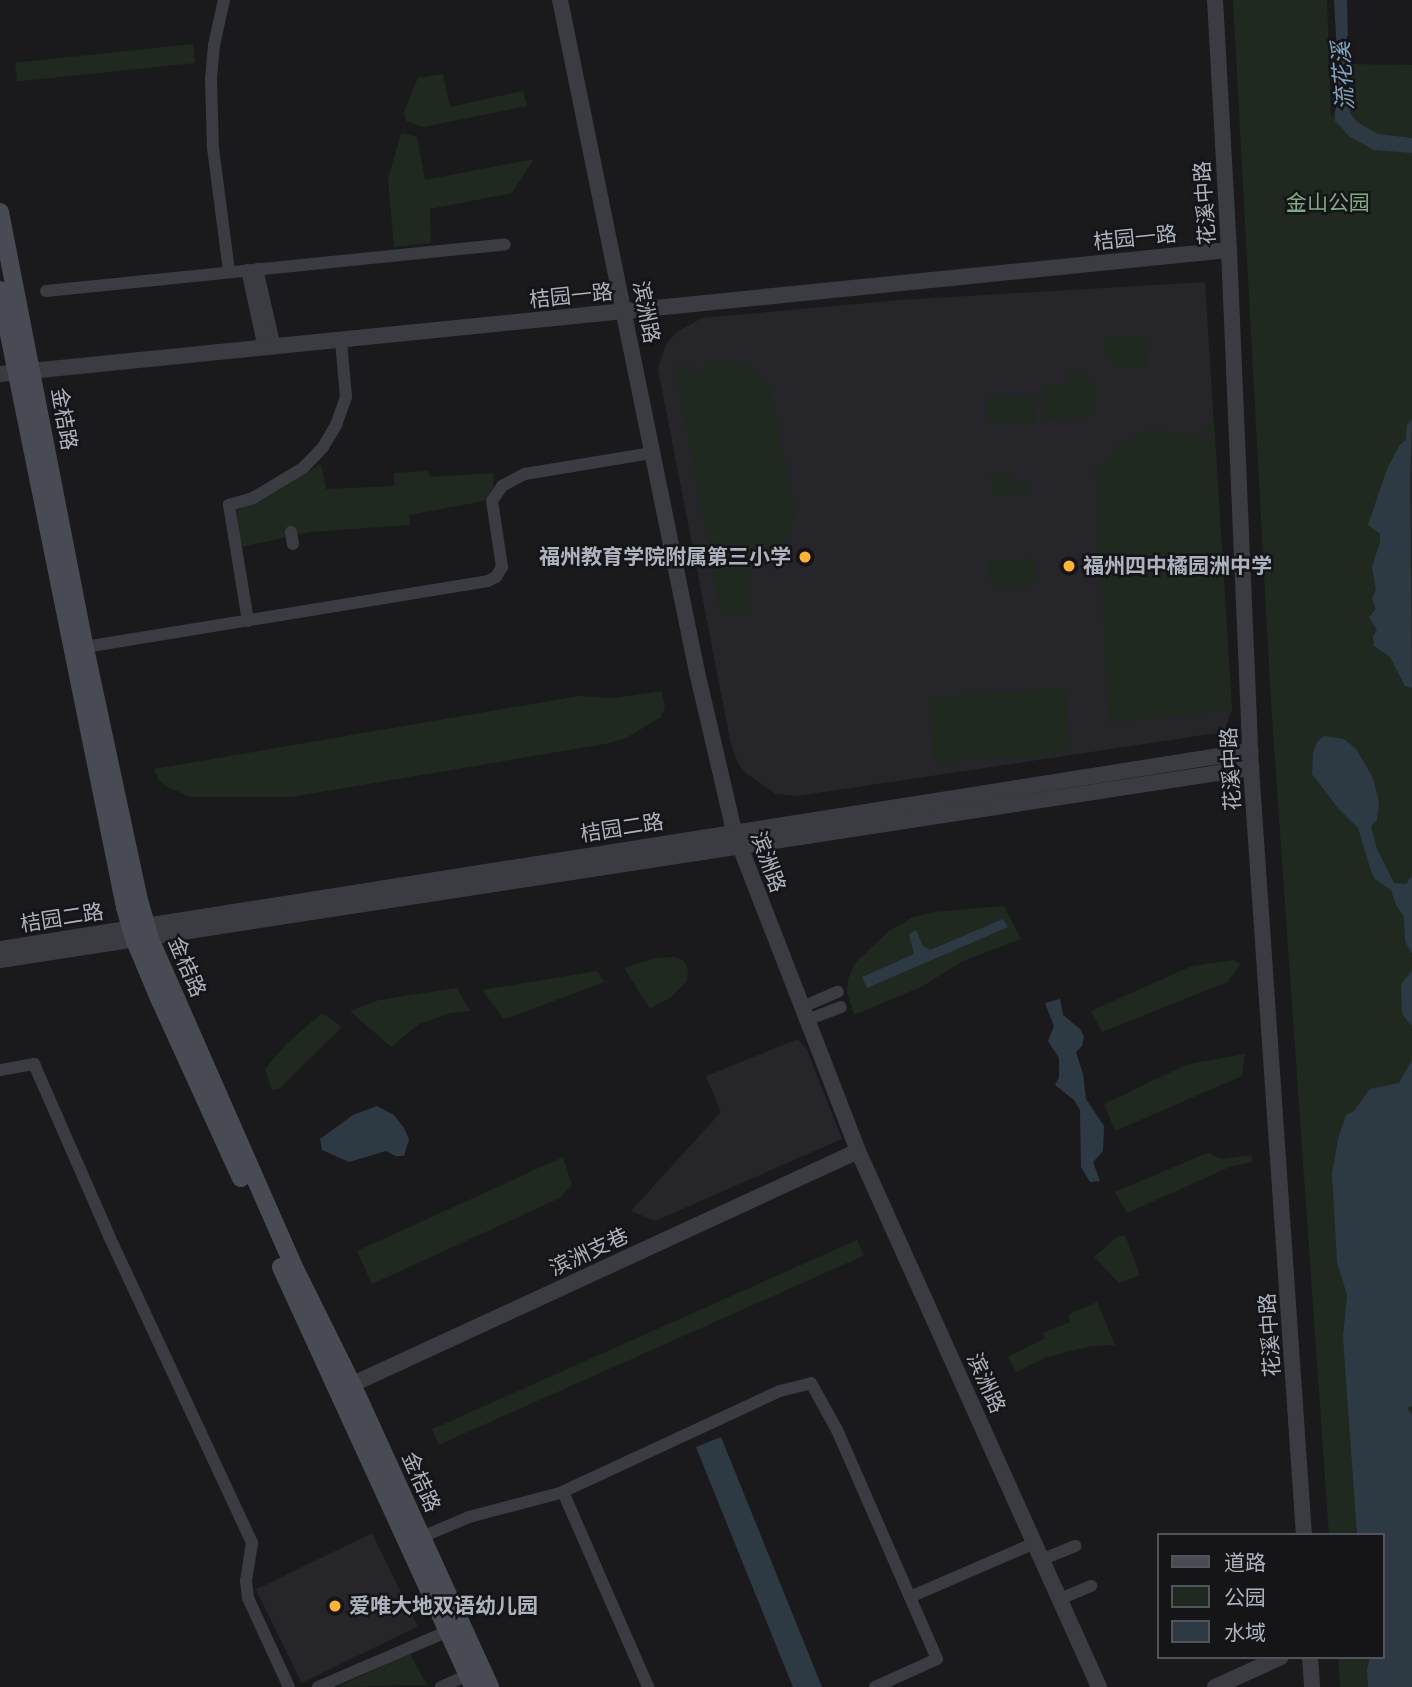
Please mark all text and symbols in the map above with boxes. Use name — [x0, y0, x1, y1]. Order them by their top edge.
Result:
water label: 流花溪 — [1328, 41, 1360, 111]
street label: 花溪中路 — [1190, 160, 1220, 246]
park label: 金山公园 — [1286, 190, 1370, 216]
street label: 桔园一路 — [1092, 221, 1178, 255]
street label: 桔园一路 — [528, 279, 614, 313]
street label: 滨洲路 — [628, 279, 664, 345]
street label: 金桔路 — [46, 386, 82, 452]
place label: 福州教育学院附属第三小学 — [539, 544, 791, 570]
marker: 福州教育学院附属第三小学 — [797, 549, 813, 565]
place label: 福州四中橘园洲中学 — [1083, 553, 1272, 579]
marker: 福州四中橘园洲中学 — [1061, 558, 1077, 574]
street label: 花溪中路 — [1216, 726, 1246, 812]
street label: 桔园二路 — [579, 809, 665, 847]
street label: 滨洲路 — [745, 828, 791, 896]
street label: 桔园二路 — [19, 899, 105, 937]
street label: 金桔路 — [163, 933, 211, 1001]
street label: 滨洲支巷 — [546, 1223, 632, 1281]
street label: 花溪中路 — [1255, 1292, 1285, 1378]
street label: 滨洲路 — [962, 1349, 1010, 1417]
street label: 金桔路 — [397, 1448, 445, 1516]
legend — [1156, 1533, 1384, 1659]
text: 道路 — [1224, 1548, 1266, 1578]
text: 公园 — [1224, 1583, 1266, 1613]
place label: 爱唯大地双语幼儿园 — [349, 1593, 538, 1619]
marker: 爱唯大地双语幼儿园 — [327, 1598, 343, 1614]
text: 水域 — [1224, 1618, 1266, 1648]

